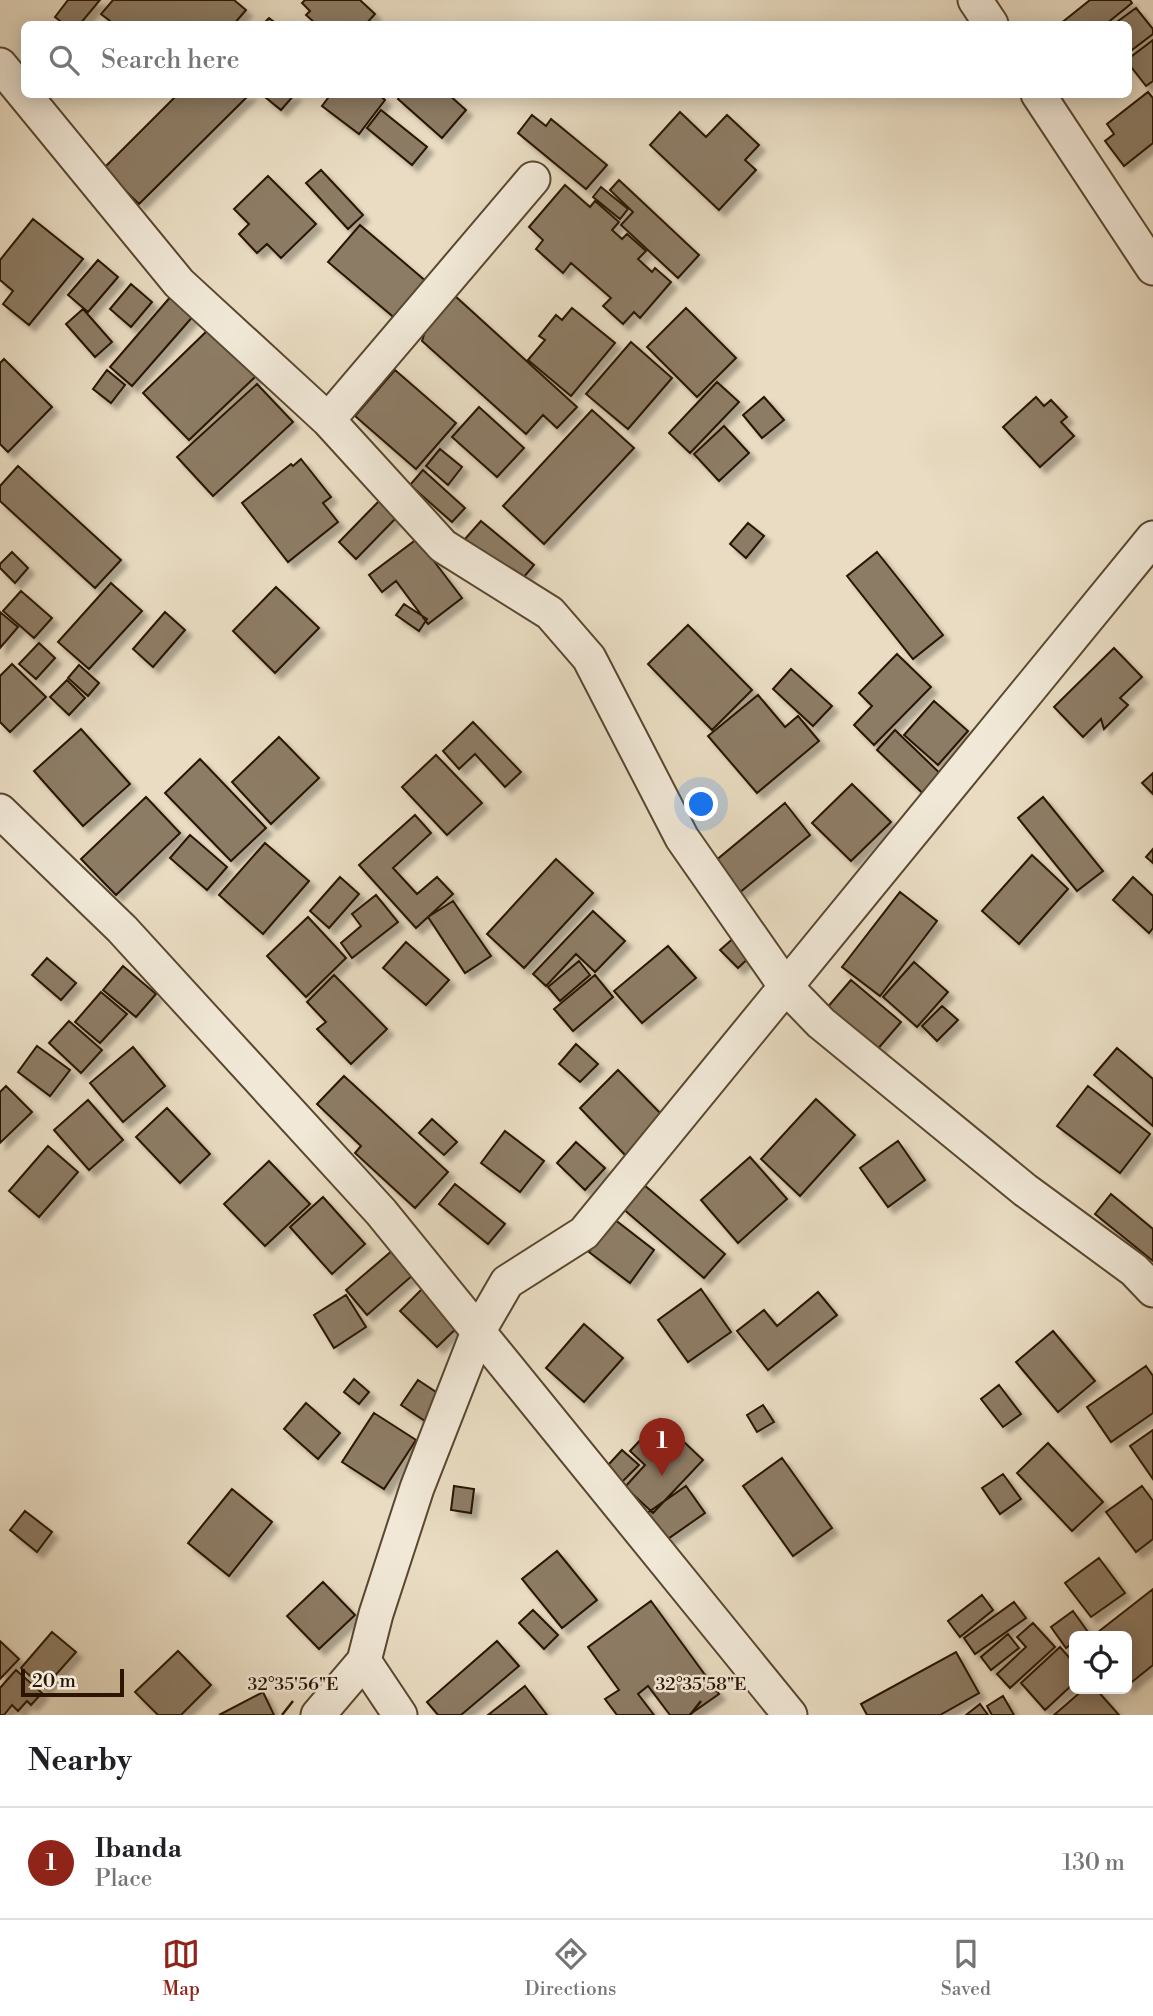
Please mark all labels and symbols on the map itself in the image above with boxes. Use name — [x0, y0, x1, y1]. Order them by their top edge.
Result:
your location — [684, 787, 718, 821]
pin: 1 — [639, 1418, 685, 1476]
scale bar — [21, 1666, 124, 1698]
text: 32°35'56"E — [248, 1673, 339, 1696]
text: 32°35'58"E — [655, 1673, 747, 1696]

